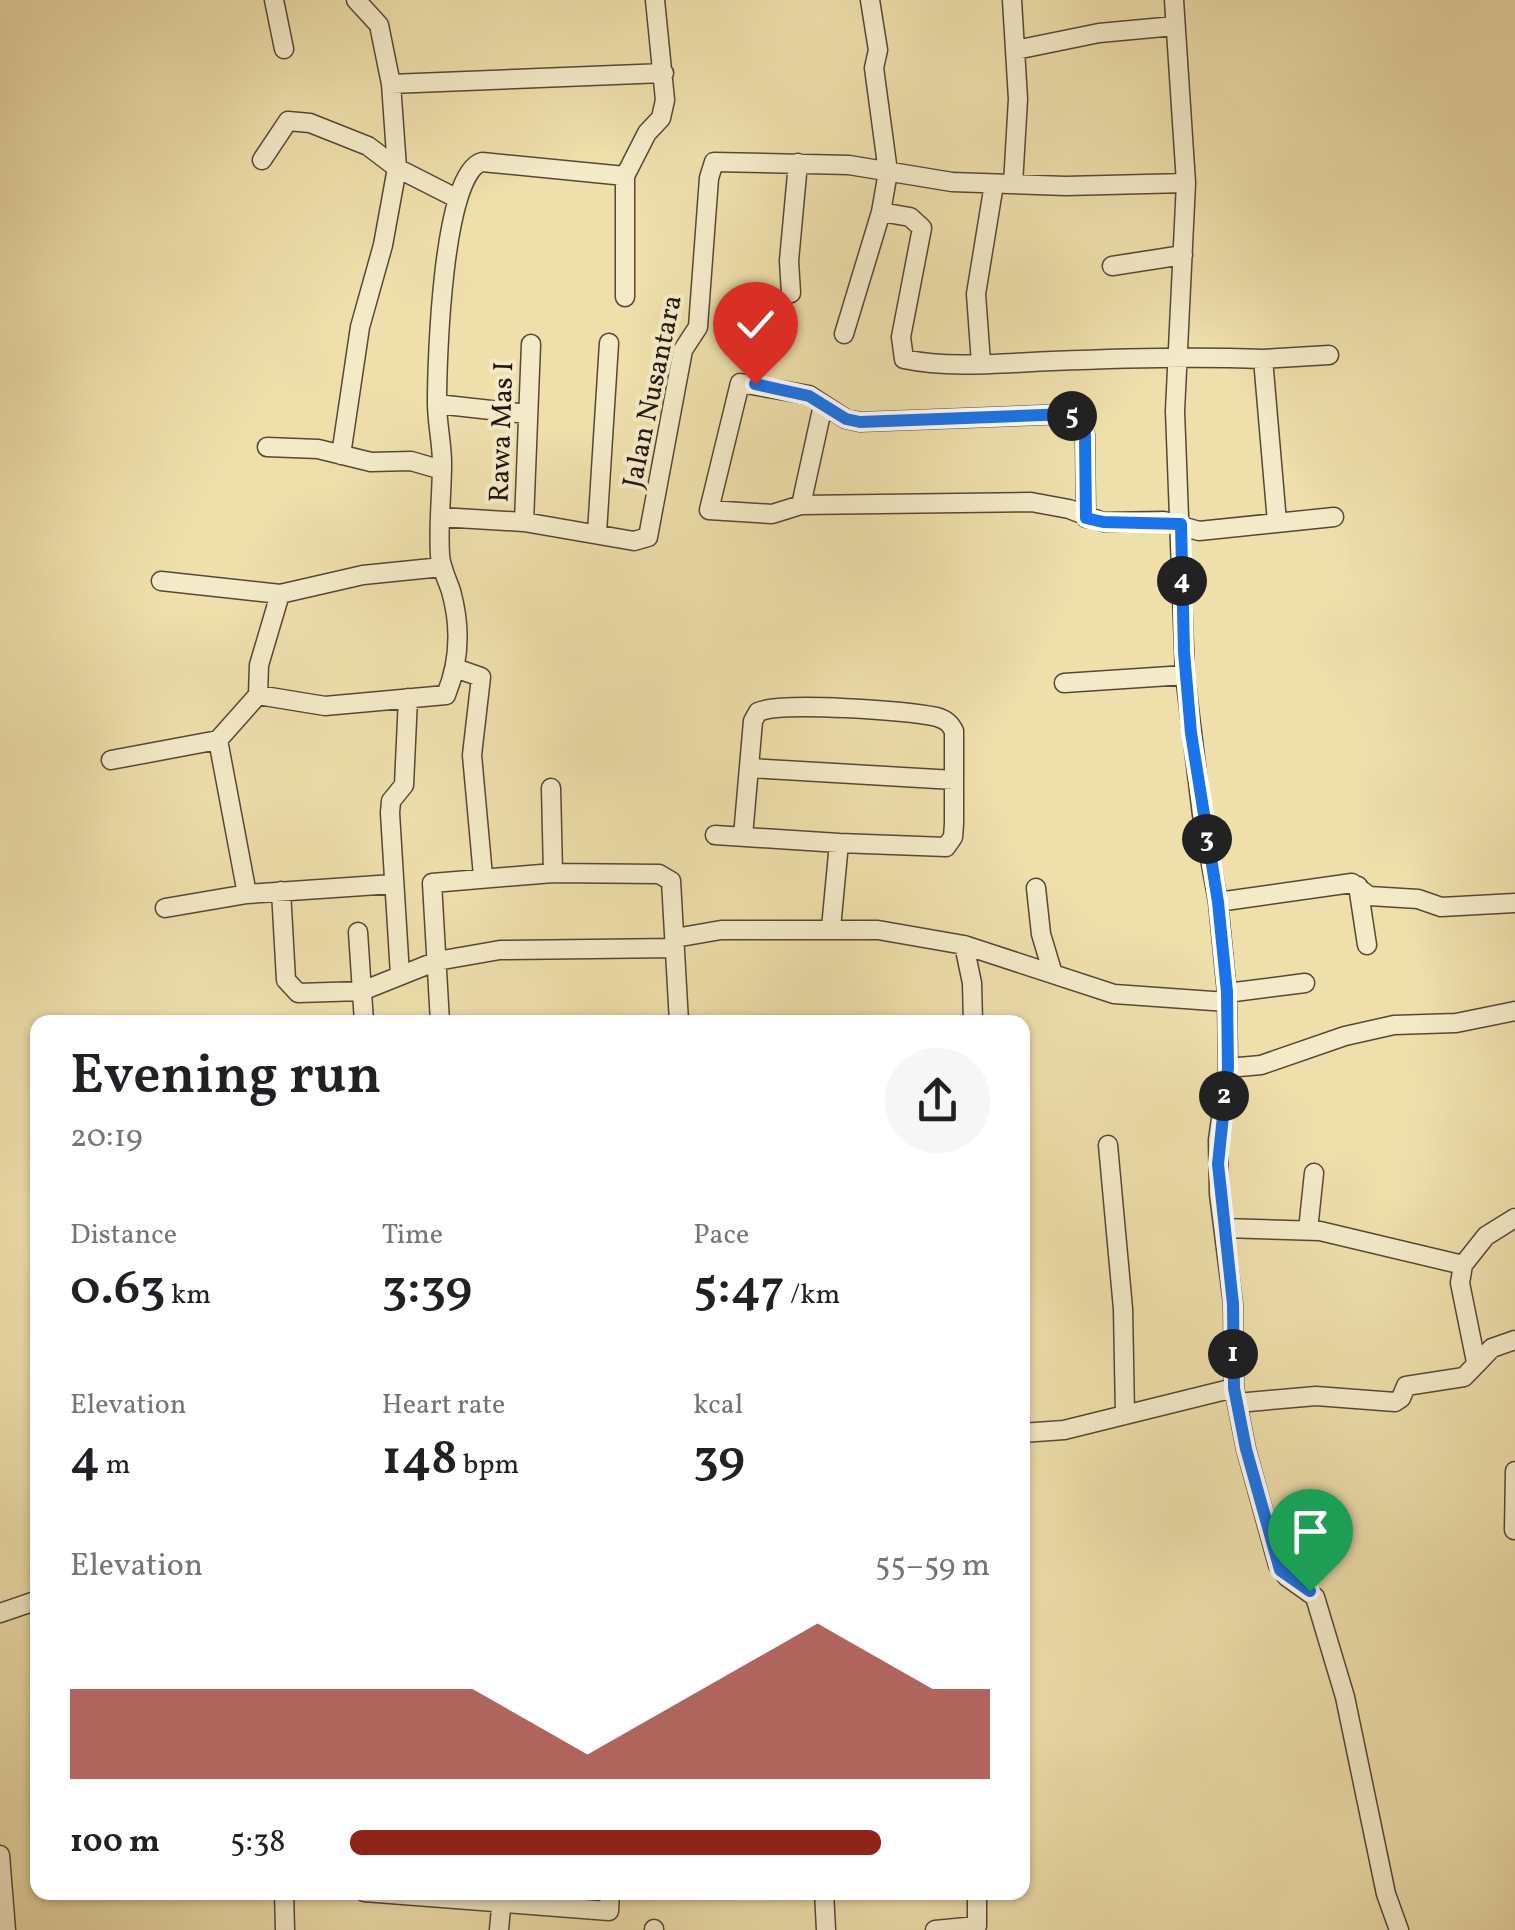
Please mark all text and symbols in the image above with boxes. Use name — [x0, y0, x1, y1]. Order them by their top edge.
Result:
pin — [713, 282, 798, 385]
street label: Jalan Nusantara — [614, 291, 693, 492]
icon: check — [728, 297, 783, 352]
street label: Rawa Mas I — [481, 361, 524, 503]
pin: 5 — [1047, 391, 1097, 441]
text: 5 — [1065, 396, 1079, 435]
pin: 4 — [1157, 556, 1207, 606]
text: 4 — [1174, 561, 1190, 600]
pin: 3 — [1182, 814, 1232, 864]
text: 3 — [1200, 819, 1214, 858]
text: Evening run — [70, 1040, 382, 1116]
button: share — [885, 1048, 990, 1153]
pin: 2 — [1199, 1071, 1249, 1121]
text: 2 — [1217, 1076, 1231, 1115]
text: 20:19 — [70, 1116, 143, 1160]
text: Distance — [70, 1216, 177, 1255]
text: Time — [382, 1216, 443, 1255]
text: Pace — [693, 1216, 749, 1255]
text: 0.63 — [70, 1255, 165, 1325]
text: 3:39 — [382, 1255, 472, 1325]
text: 5:47 — [693, 1255, 785, 1325]
text: km — [165, 1276, 211, 1315]
text: /km — [785, 1276, 840, 1315]
pin: 1 — [1208, 1329, 1258, 1379]
text: 1 — [1227, 1334, 1239, 1373]
text: Elevation — [70, 1386, 186, 1425]
text: Heart rate — [382, 1386, 505, 1425]
text: kcal — [693, 1386, 743, 1425]
text: 4 — [70, 1425, 100, 1495]
text: 148 — [382, 1425, 457, 1495]
text: 39 — [693, 1425, 745, 1495]
text: m — [100, 1446, 131, 1485]
text: bpm — [457, 1446, 519, 1485]
pin — [1268, 1489, 1353, 1592]
icon: arrive — [1283, 1504, 1338, 1559]
text: Elevation — [70, 1545, 203, 1589]
text: 55–59 m — [875, 1545, 990, 1589]
text: 100 m — [70, 1821, 160, 1865]
text: 5:38 — [230, 1821, 286, 1865]

